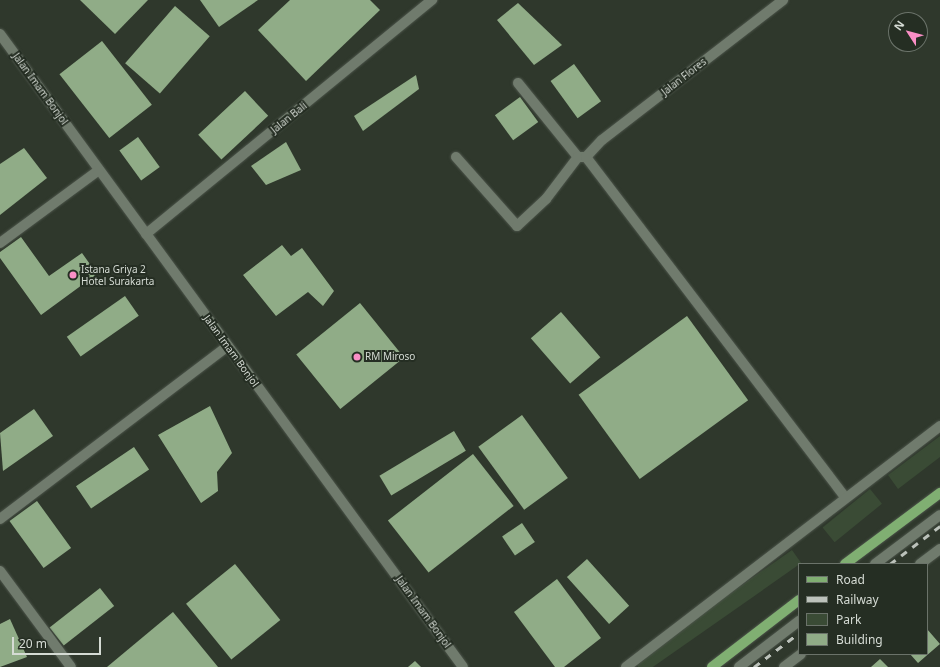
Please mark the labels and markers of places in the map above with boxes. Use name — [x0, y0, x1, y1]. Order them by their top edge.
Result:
place label: Istana Griya 2 Hotel Surakarta — [81, 263, 154, 286]
marker: Istana Griya 2 Hotel Surakarta — [68, 270, 78, 280]
place label: RM Miroso — [365, 351, 415, 363]
marker: RM Miroso — [352, 352, 362, 362]

